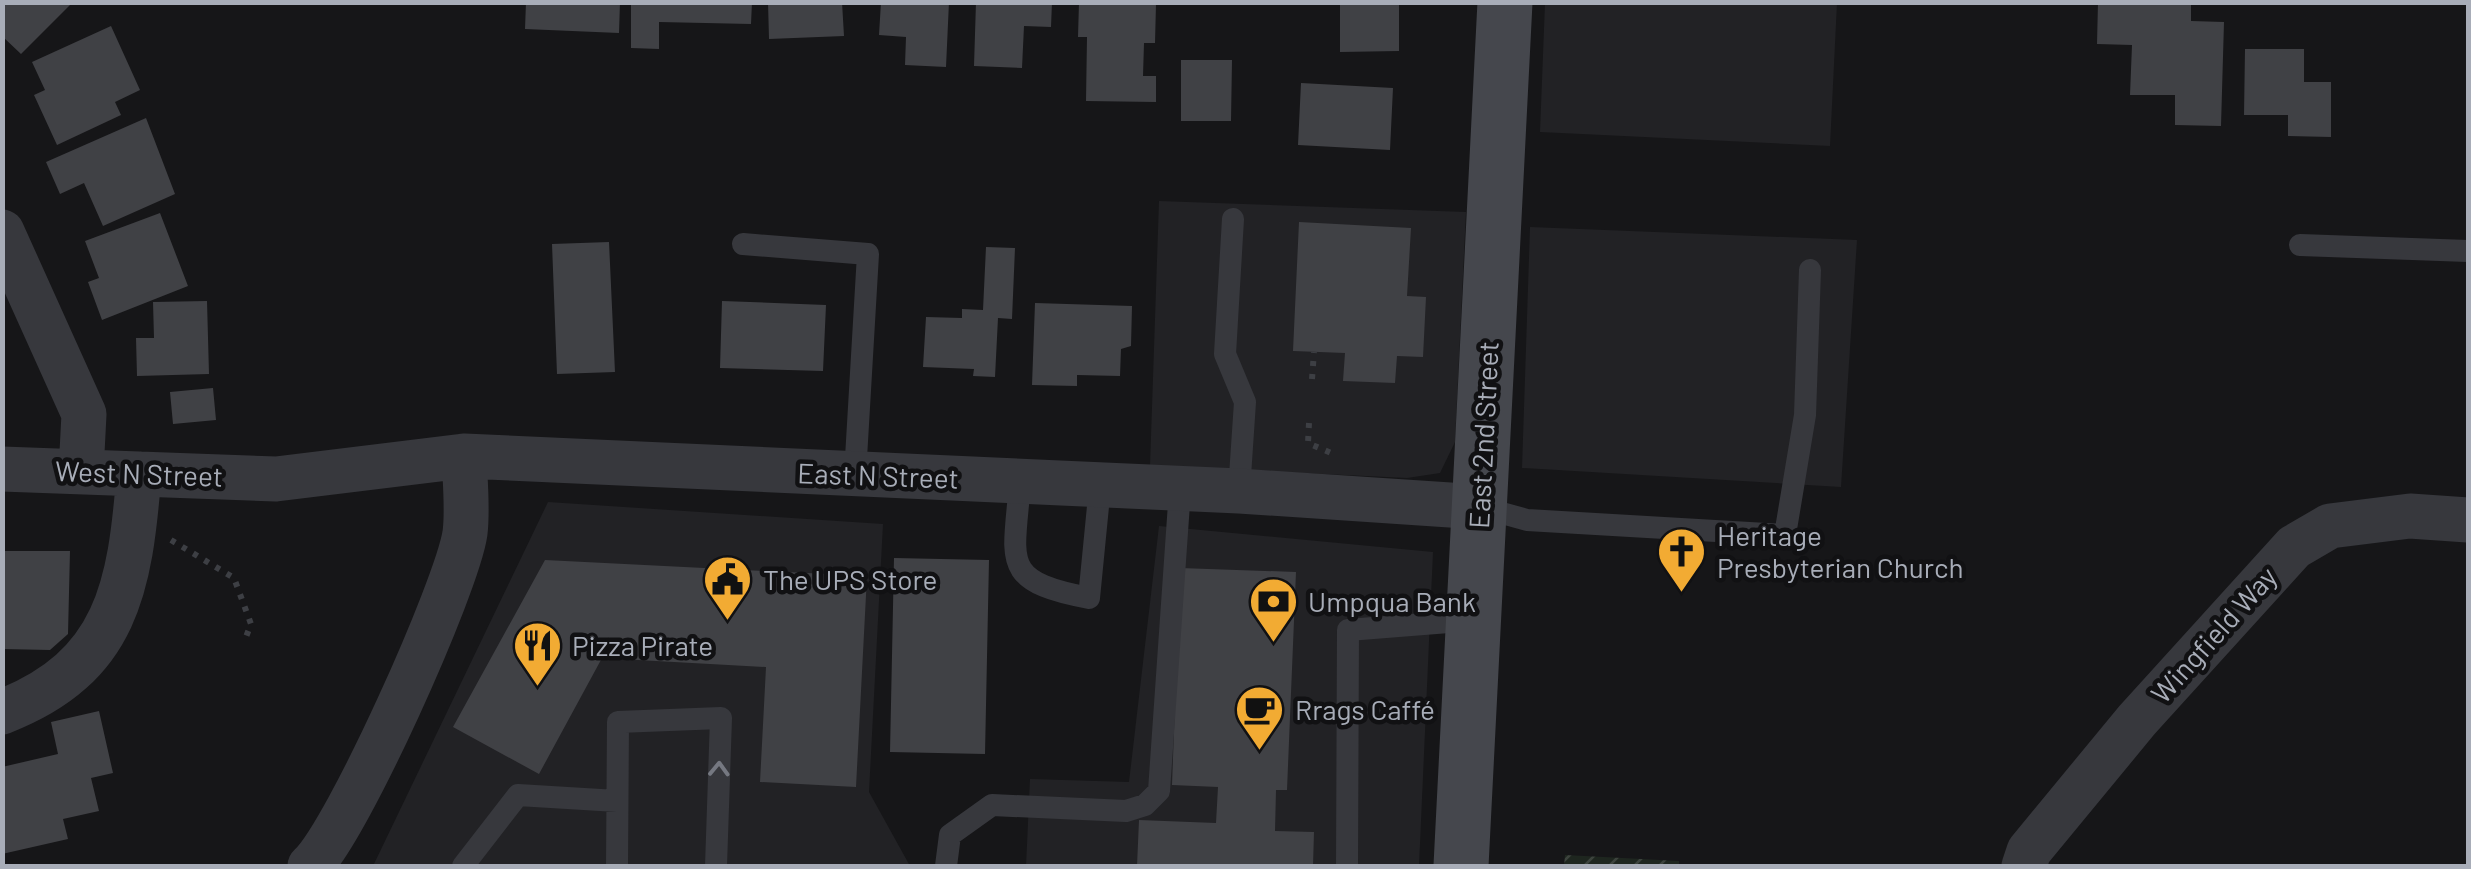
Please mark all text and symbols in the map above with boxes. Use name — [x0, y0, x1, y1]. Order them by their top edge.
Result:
street label: East 2nd Street — [1461, 340, 1505, 530]
street label: West N Street — [54, 453, 224, 493]
street label: East N Street — [797, 455, 959, 495]
place label: Heritage Presbyterian Church — [1717, 518, 1964, 584]
church icon: Heritage Presbyterian Church — [1656, 526, 1708, 594]
public building icon: The UPS Store — [702, 554, 754, 622]
street label: Wingfield Way — [2143, 559, 2283, 709]
place label: The UPS Store — [763, 562, 937, 596]
bank icon: Umpqua Bank — [1247, 576, 1299, 644]
place label: Umpqua Bank — [1308, 584, 1476, 618]
restaurant icon: Pizza Pirate — [511, 620, 563, 688]
place label: Pizza Pirate — [572, 628, 713, 662]
cafe icon: Rrags Caffé — [1234, 684, 1286, 752]
place label: Rrags Caffé — [1295, 692, 1435, 726]
one-way arrow — [709, 761, 730, 777]

